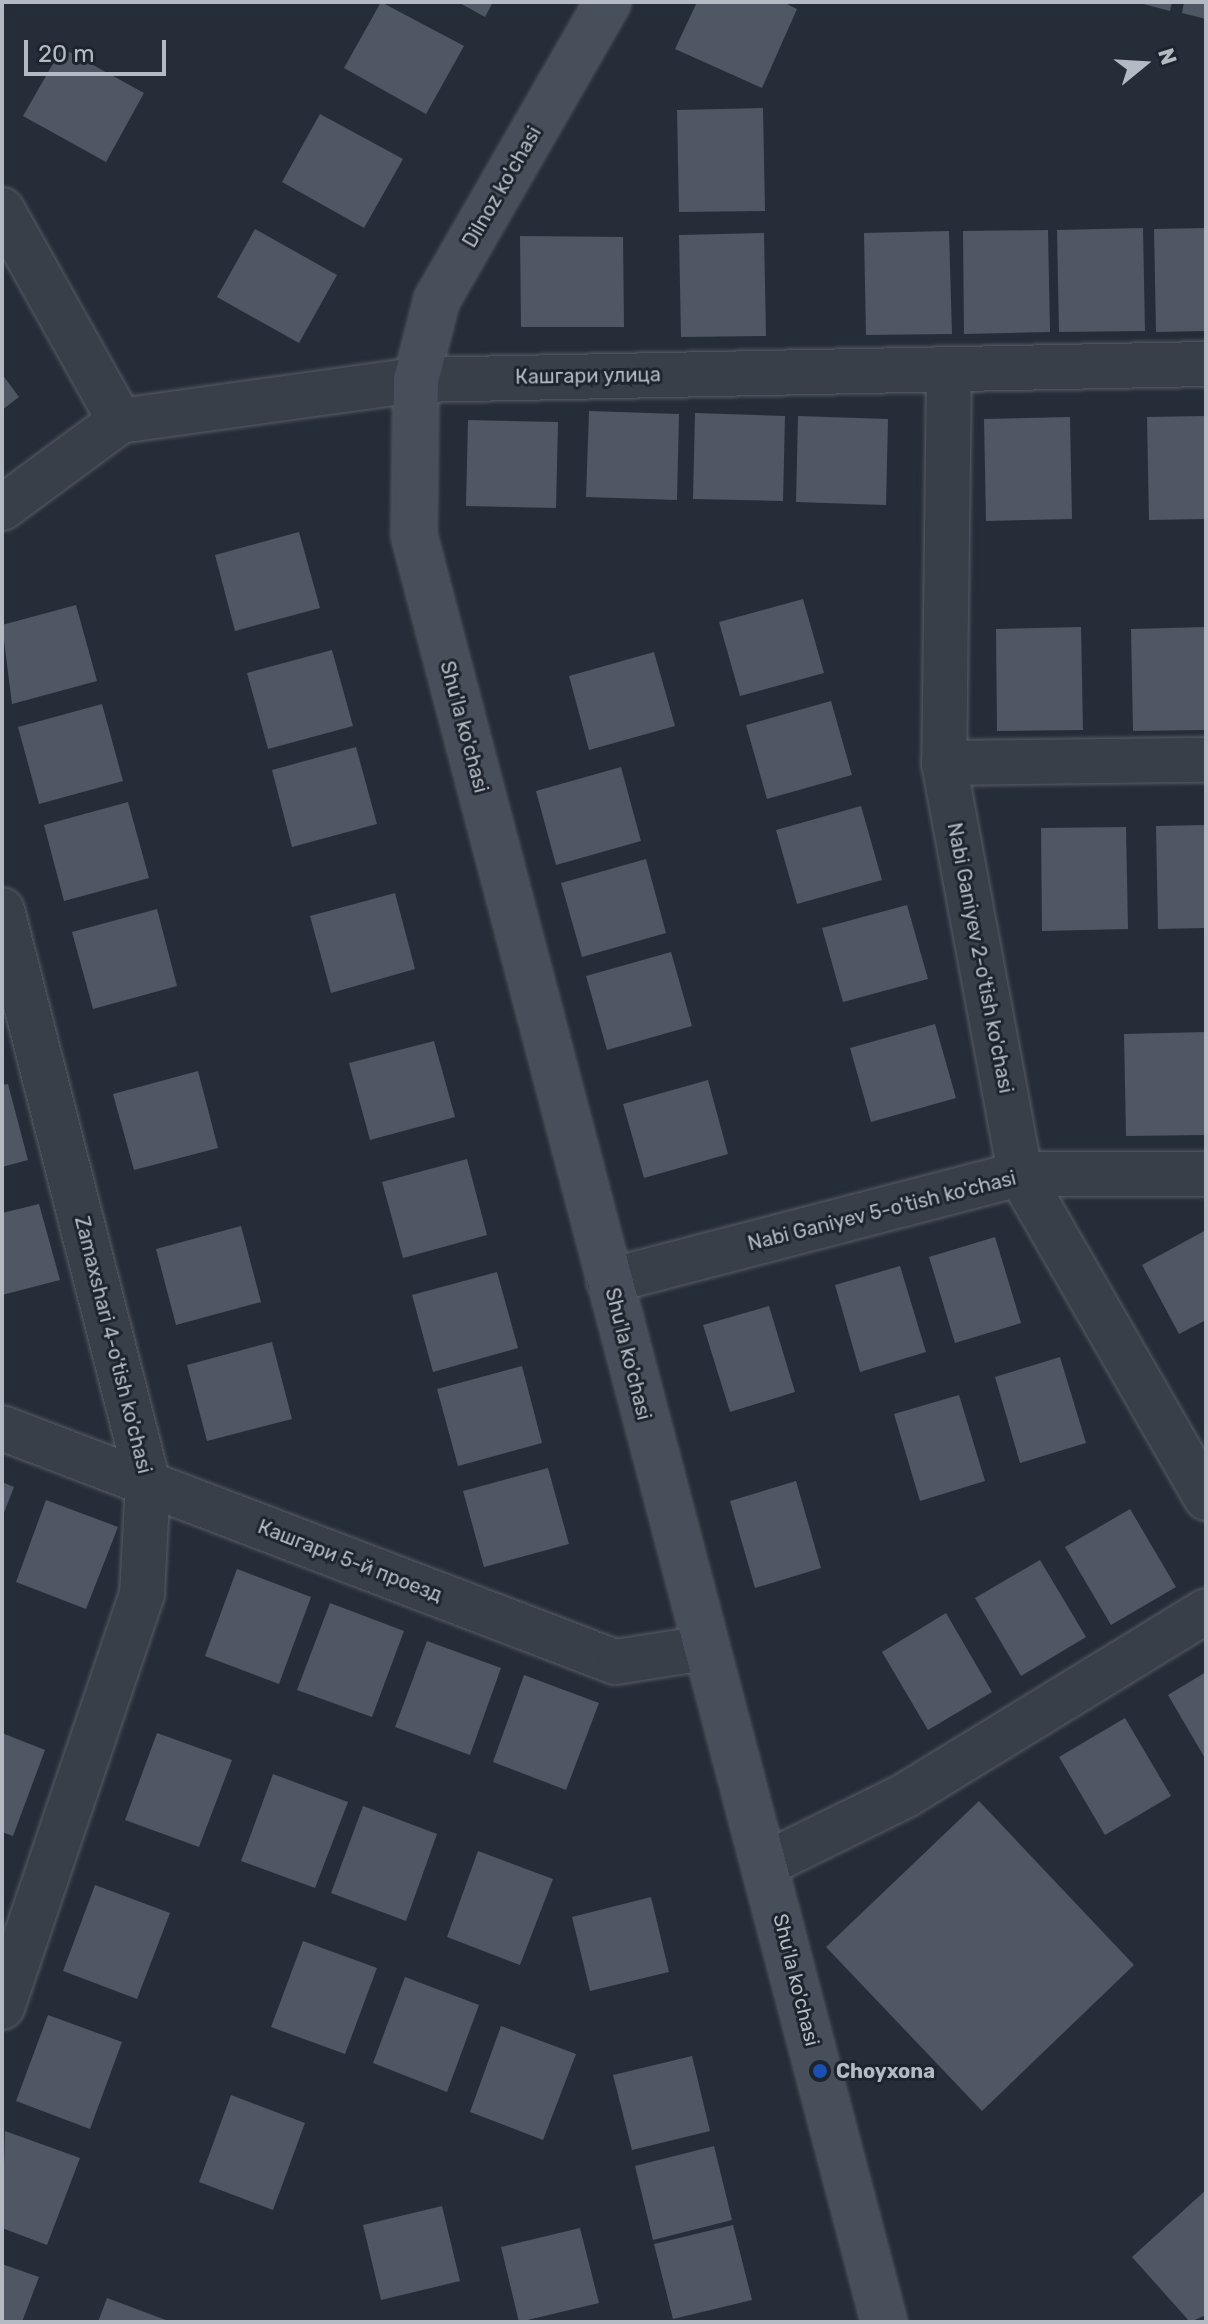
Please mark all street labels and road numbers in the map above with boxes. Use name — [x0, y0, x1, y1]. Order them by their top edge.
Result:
street label: Dilnoz ko'chasi — [458, 122, 546, 252]
street label: Кашгари улица — [515, 363, 661, 389]
street label: Shu'la ko'chasi — [435, 658, 493, 796]
street label: Nabi Ganiyev 2-o'tish ko'chasi — [942, 820, 1018, 1096]
street label: Nabi Ganiyev 5-o'tish ko'chasi — [745, 1166, 1019, 1256]
street label: Zamaxshari 4-o'tish ko'chasi — [69, 1214, 157, 1476]
street label: Shu'la ko'chasi — [600, 1285, 656, 1423]
street label: Кашгари 5-й проезд — [254, 1515, 446, 1607]
street label: Shu'la ko'chasi — [768, 1911, 824, 2049]

